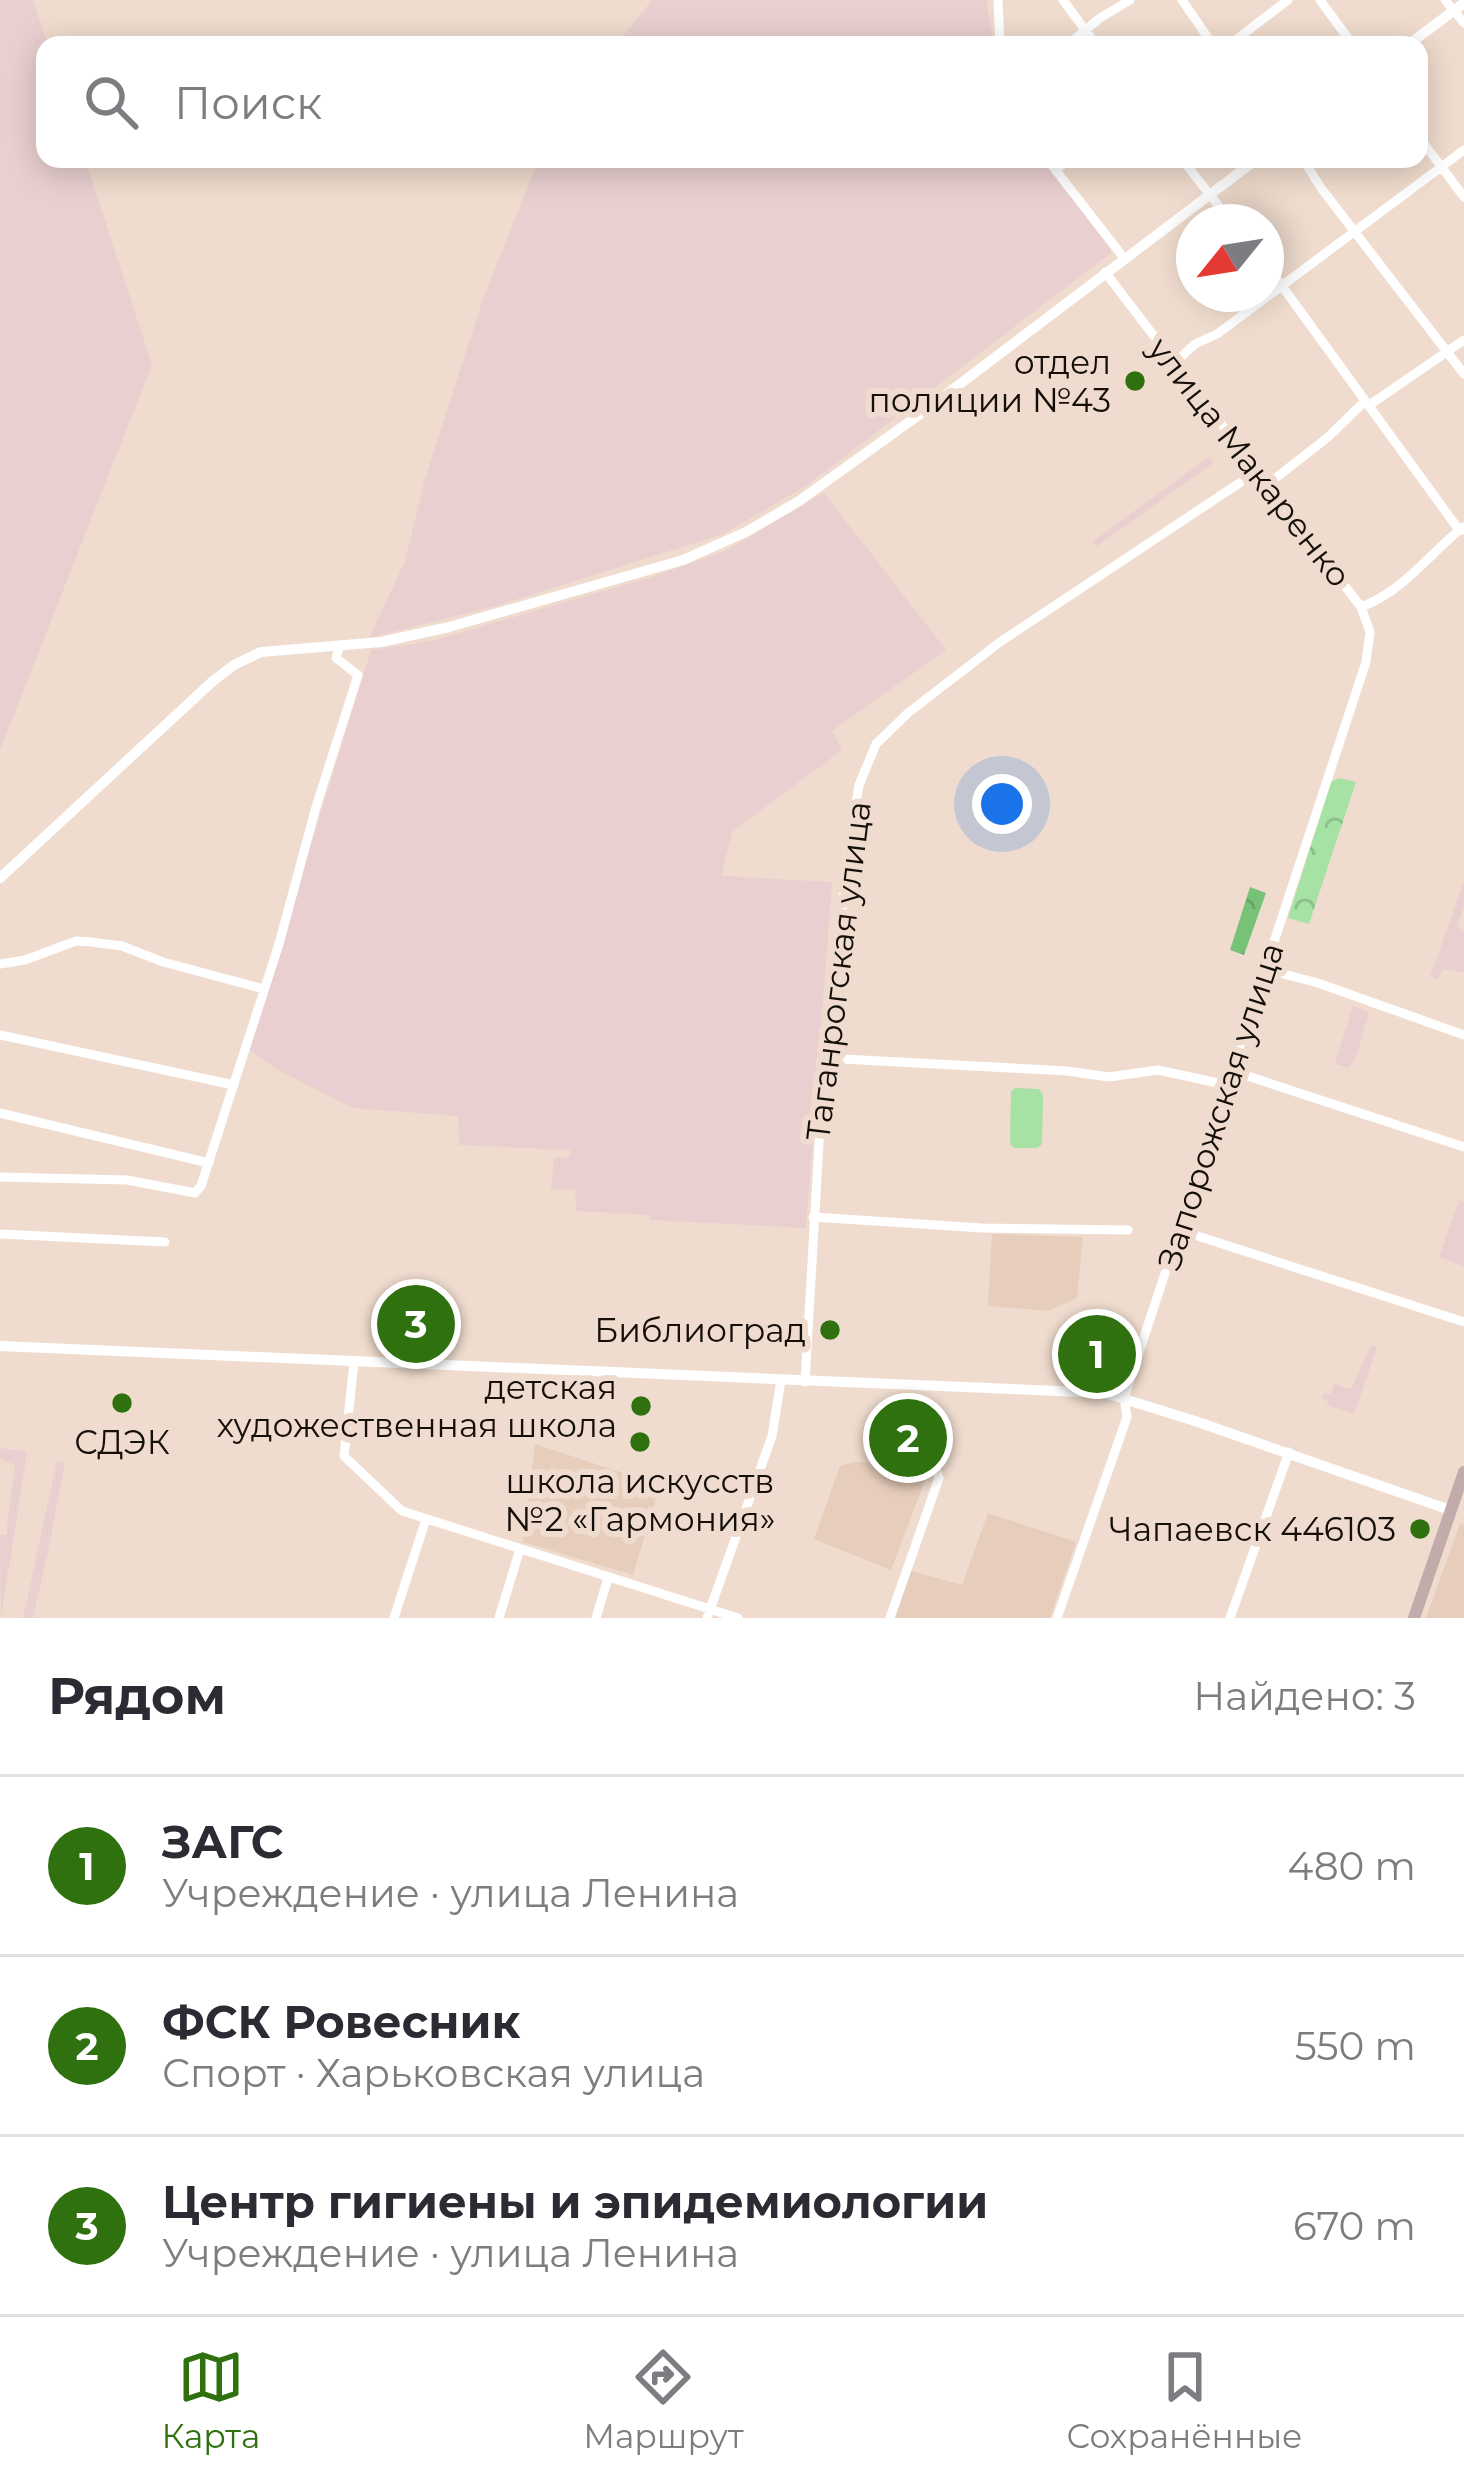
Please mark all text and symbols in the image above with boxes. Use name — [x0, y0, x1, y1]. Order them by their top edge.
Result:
search box — [36, 36, 1428, 168]
icon: search — [78, 69, 144, 135]
text: Поиск — [174, 75, 322, 130]
north arrow — [1176, 204, 1284, 312]
street label: улица Макаренко — [1140, 328, 1360, 595]
place label: отдел полиции №43 — [869, 342, 1111, 420]
marker: отдел полиции №43 — [1122, 368, 1148, 394]
your location — [972, 774, 1032, 834]
street label: Таганрогская улица — [797, 799, 879, 1143]
street label: Запорожская улица — [1148, 938, 1292, 1274]
pin: 3 — [377, 1279, 455, 1369]
pin: 1 — [1058, 1309, 1136, 1399]
place label: Библиоград — [594, 1310, 806, 1350]
marker: Библиоград — [817, 1317, 843, 1343]
place label: детская художественная школа — [217, 1367, 617, 1445]
marker: СДЭК — [109, 1390, 135, 1416]
marker: детская художественная школа — [628, 1393, 654, 1419]
pin: 2 — [869, 1393, 947, 1483]
place label: СДЭК — [74, 1422, 170, 1462]
marker: школа искусств №2 «Гармония» — [627, 1429, 653, 1455]
place label: школа искусств №2 «Гармония» — [505, 1461, 775, 1539]
place label: Чапаевск 446103 — [1109, 1509, 1396, 1549]
marker: Чапаевск 446103 — [1407, 1516, 1433, 1542]
text: Рядом — [48, 1665, 226, 1727]
text: Найдено: 3 — [1193, 1672, 1416, 1720]
text: ЗАГС — [162, 1814, 283, 1869]
text: 1 — [79, 1842, 95, 1890]
text: 480 m — [1288, 1842, 1416, 1890]
text: Учреждение · улица Ленина — [162, 1869, 739, 1917]
text: ФСК Ровесник — [162, 1994, 520, 2049]
text: 2 — [75, 2022, 99, 2070]
text: 550 m — [1295, 2022, 1416, 2070]
text: Спорт · Харьковская улица — [162, 2049, 705, 2097]
text: Центр гигиены и эпидемиологии — [162, 2174, 988, 2229]
text: 3 — [75, 2202, 99, 2250]
text: 670 m — [1293, 2202, 1416, 2250]
text: Учреждение · улица Ленина — [162, 2229, 739, 2277]
tab: Карта — [161, 2344, 260, 2456]
tab: Маршрут — [583, 2344, 744, 2456]
tab: Сохранённые — [1067, 2344, 1302, 2456]

